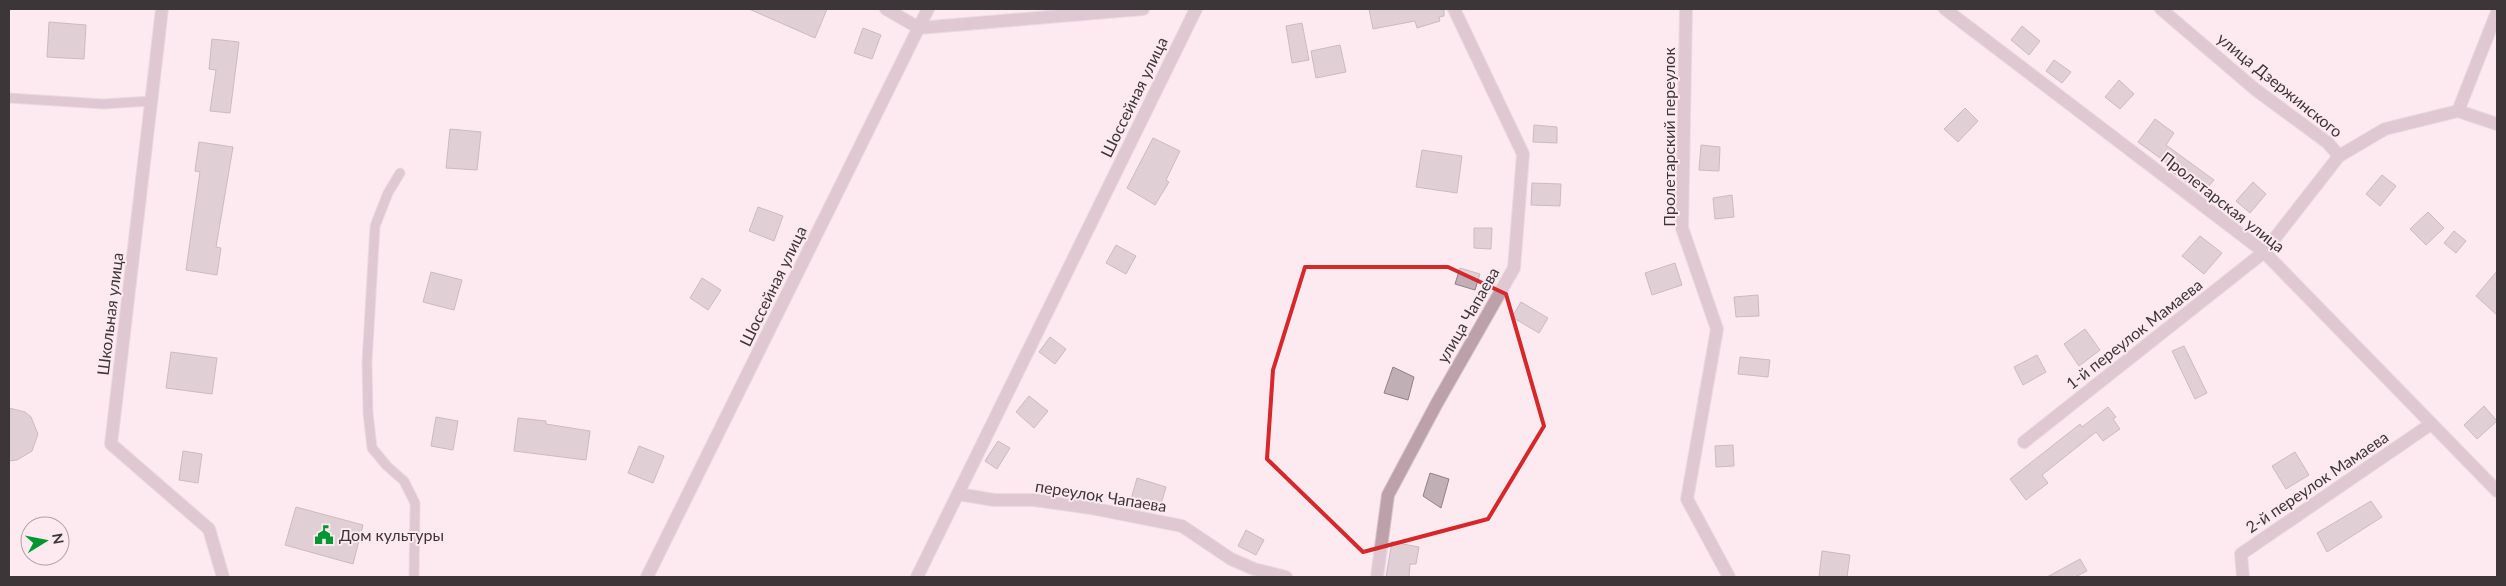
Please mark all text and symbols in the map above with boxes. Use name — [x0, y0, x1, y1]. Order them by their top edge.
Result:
street label: улица Дзержинского — [2214, 28, 2347, 141]
street label: Шоссейная улица — [1096, 34, 1171, 160]
street label: Пролетарский переулок — [1659, 47, 1678, 227]
street label: Пролетарская улица — [2158, 147, 2289, 256]
street label: Шоссейная улица — [735, 223, 810, 349]
street label: Школьная улица — [93, 251, 126, 376]
street label: улица Чапаева — [1432, 263, 1503, 366]
street label: 1-й переулок Мамаева — [2062, 275, 2206, 393]
street label: 2-й переулок Мамаева — [2242, 427, 2392, 536]
street label: переулок Чапаева — [1034, 476, 1168, 515]
north arrow — [20, 516, 70, 566]
public building icon: Дом культуры — [313, 524, 335, 546]
place label: Дом культуры — [339, 525, 444, 544]
text: N — [49, 532, 68, 545]

